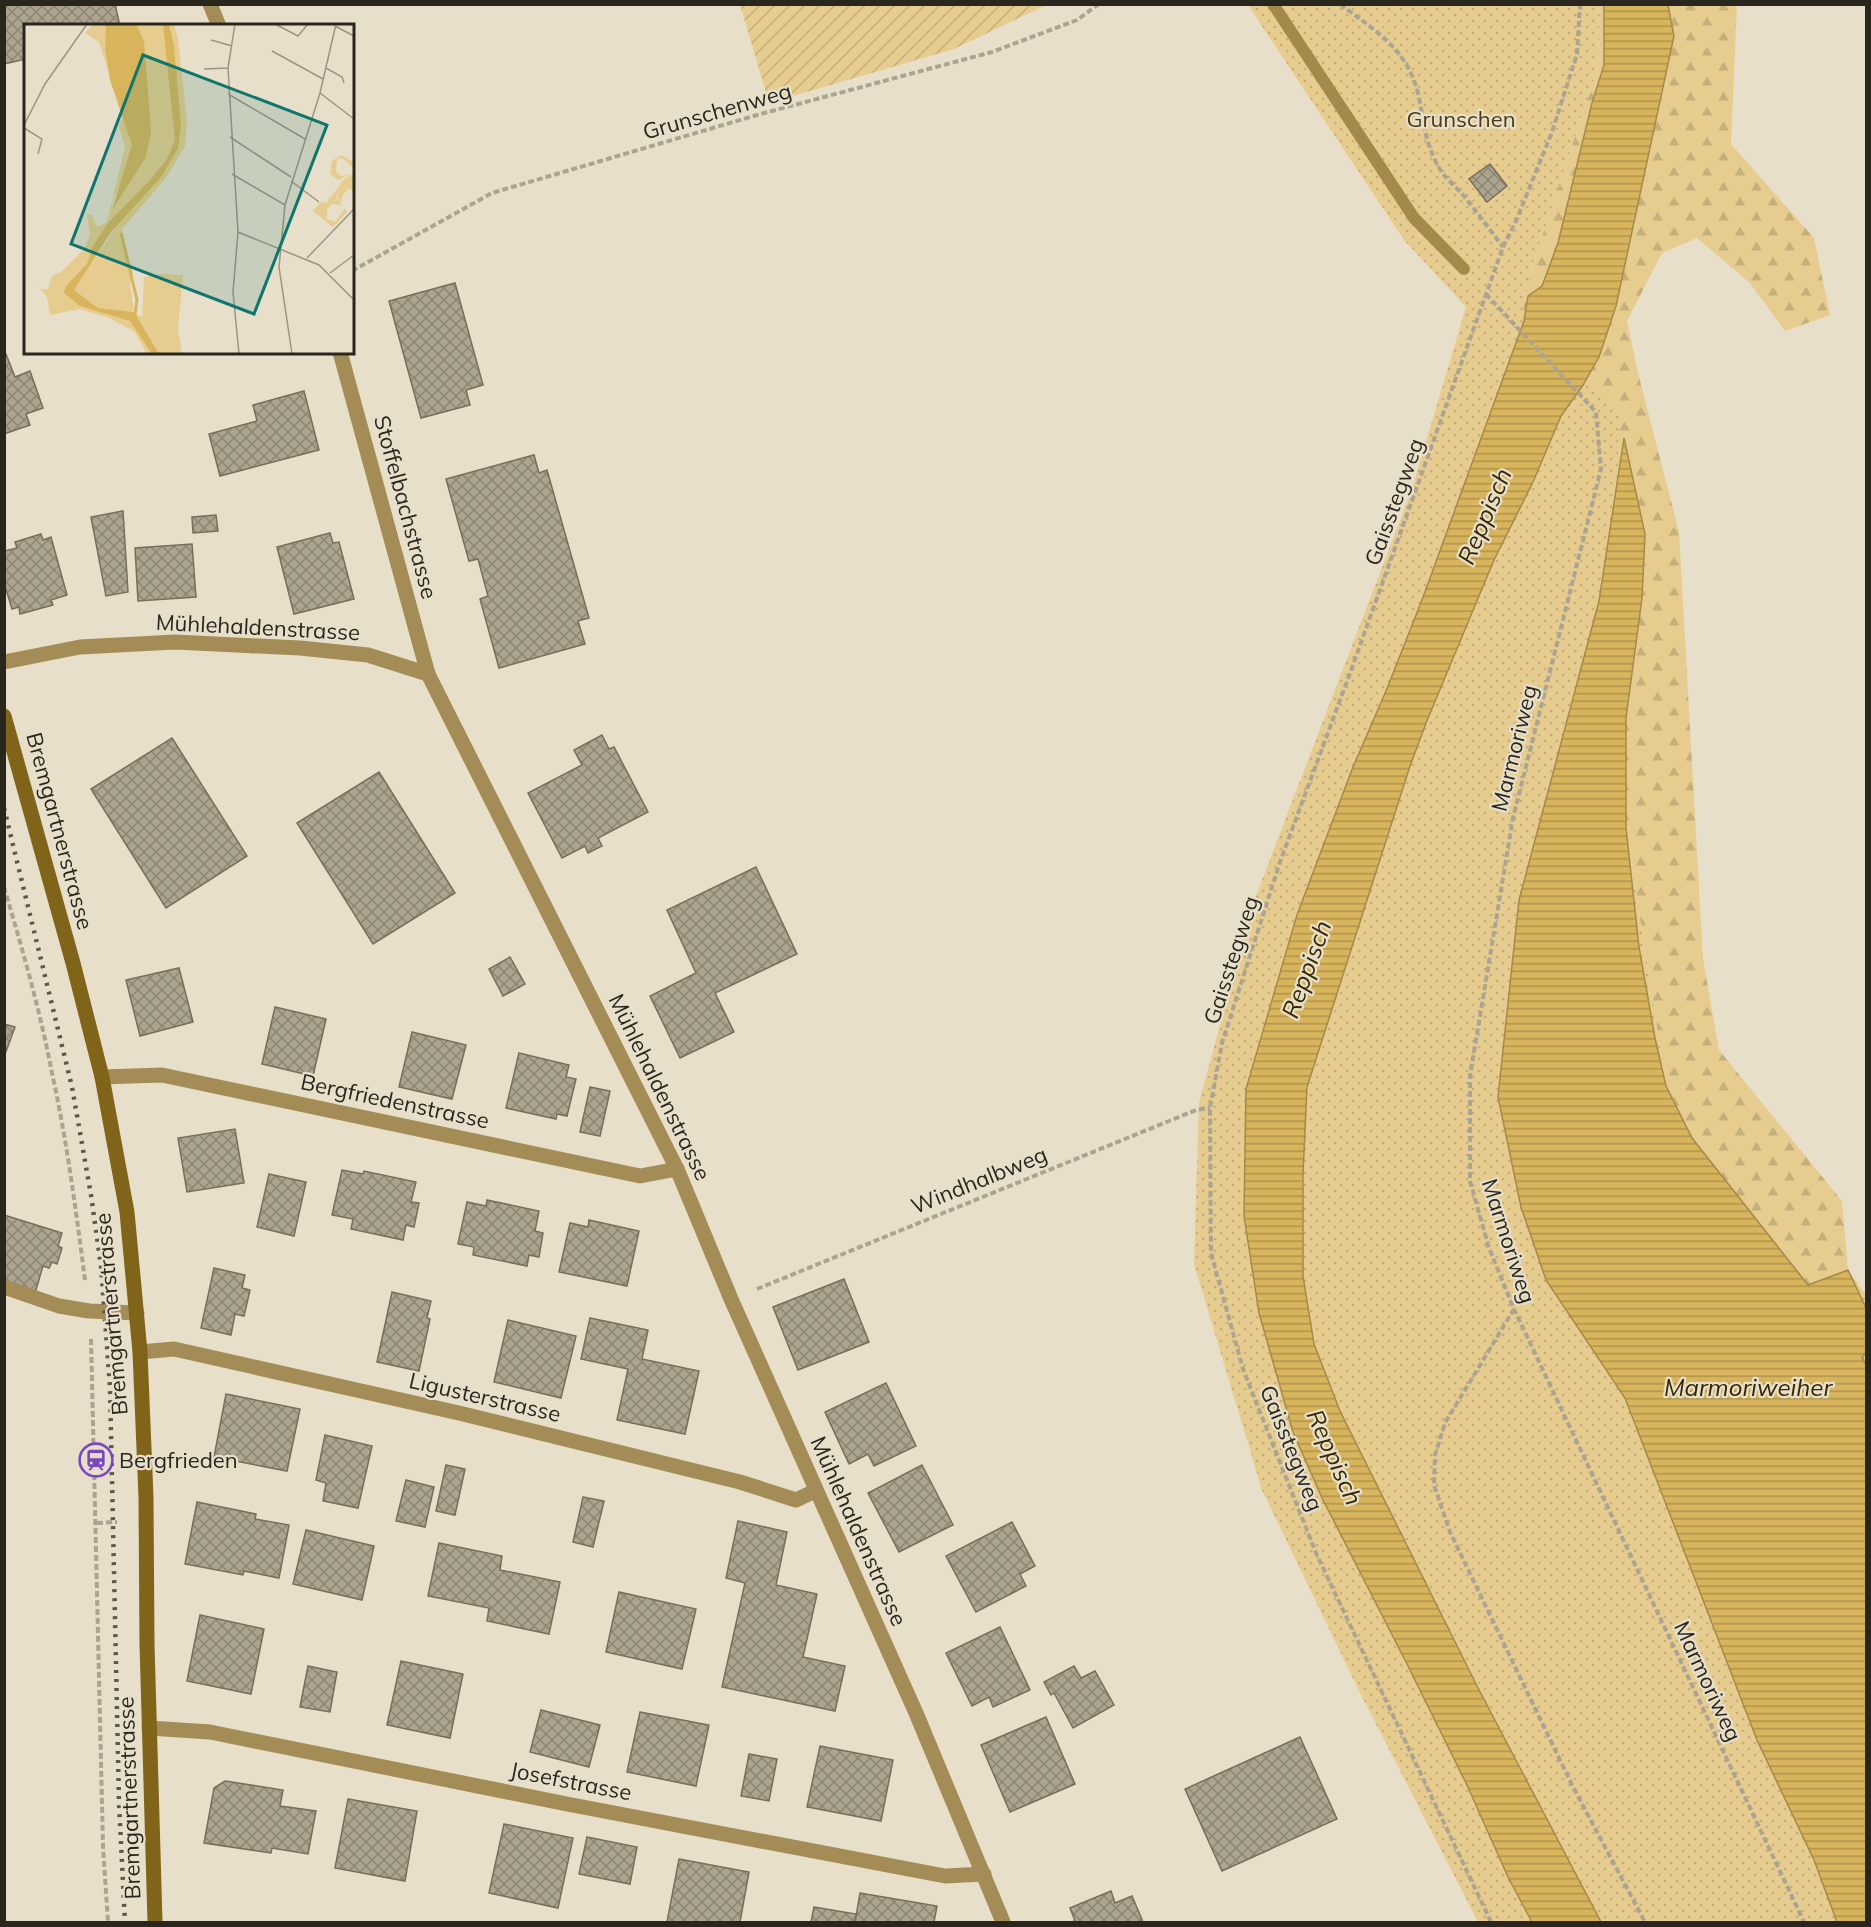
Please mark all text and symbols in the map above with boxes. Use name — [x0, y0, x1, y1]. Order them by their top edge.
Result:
inset map — [24, 24, 354, 354]
street label: Grunschenweg — [639, 76, 795, 146]
park label: Grunschen — [1406, 105, 1516, 133]
street label: Stoffelbachstrasse — [368, 412, 444, 602]
street label: Gaisstegweg — [1358, 435, 1430, 569]
water label: Reppisch — [1450, 463, 1518, 569]
street label: Mühlehaldenstrasse — [155, 608, 361, 646]
street label: Marmoriweg — [1485, 682, 1543, 814]
street label: Bremgartnerstrasse — [20, 729, 100, 933]
street label: Gaisstegweg — [1197, 892, 1265, 1028]
water label: Reppisch — [1275, 916, 1337, 1022]
street label: Mühlehaldenstrasse — [603, 989, 717, 1185]
street label: Bergfriedenstrasse — [298, 1067, 492, 1135]
street label: Windhalbweg — [907, 1140, 1051, 1220]
street label: Marmoriweg — [1476, 1175, 1542, 1307]
street label: Bremgartnerstrasse — [88, 1212, 134, 1416]
street label: Ligusterstrasse — [406, 1366, 564, 1428]
water label: Marmoriweiher — [1664, 1372, 1833, 1402]
street label: Gaisstegweg — [1254, 1381, 1330, 1515]
water label: Reppisch — [1301, 1404, 1369, 1510]
street label: Mühlehaldenstrasse — [805, 1432, 913, 1630]
station icon: Bergfrieden — [78, 1442, 114, 1478]
place label: Bergfrieden — [119, 1446, 238, 1474]
street label: Marmoriweg — [1668, 1616, 1748, 1746]
street label: Bremgartnerstrasse — [111, 1696, 147, 1900]
street label: Josefstrasse — [508, 1755, 634, 1807]

